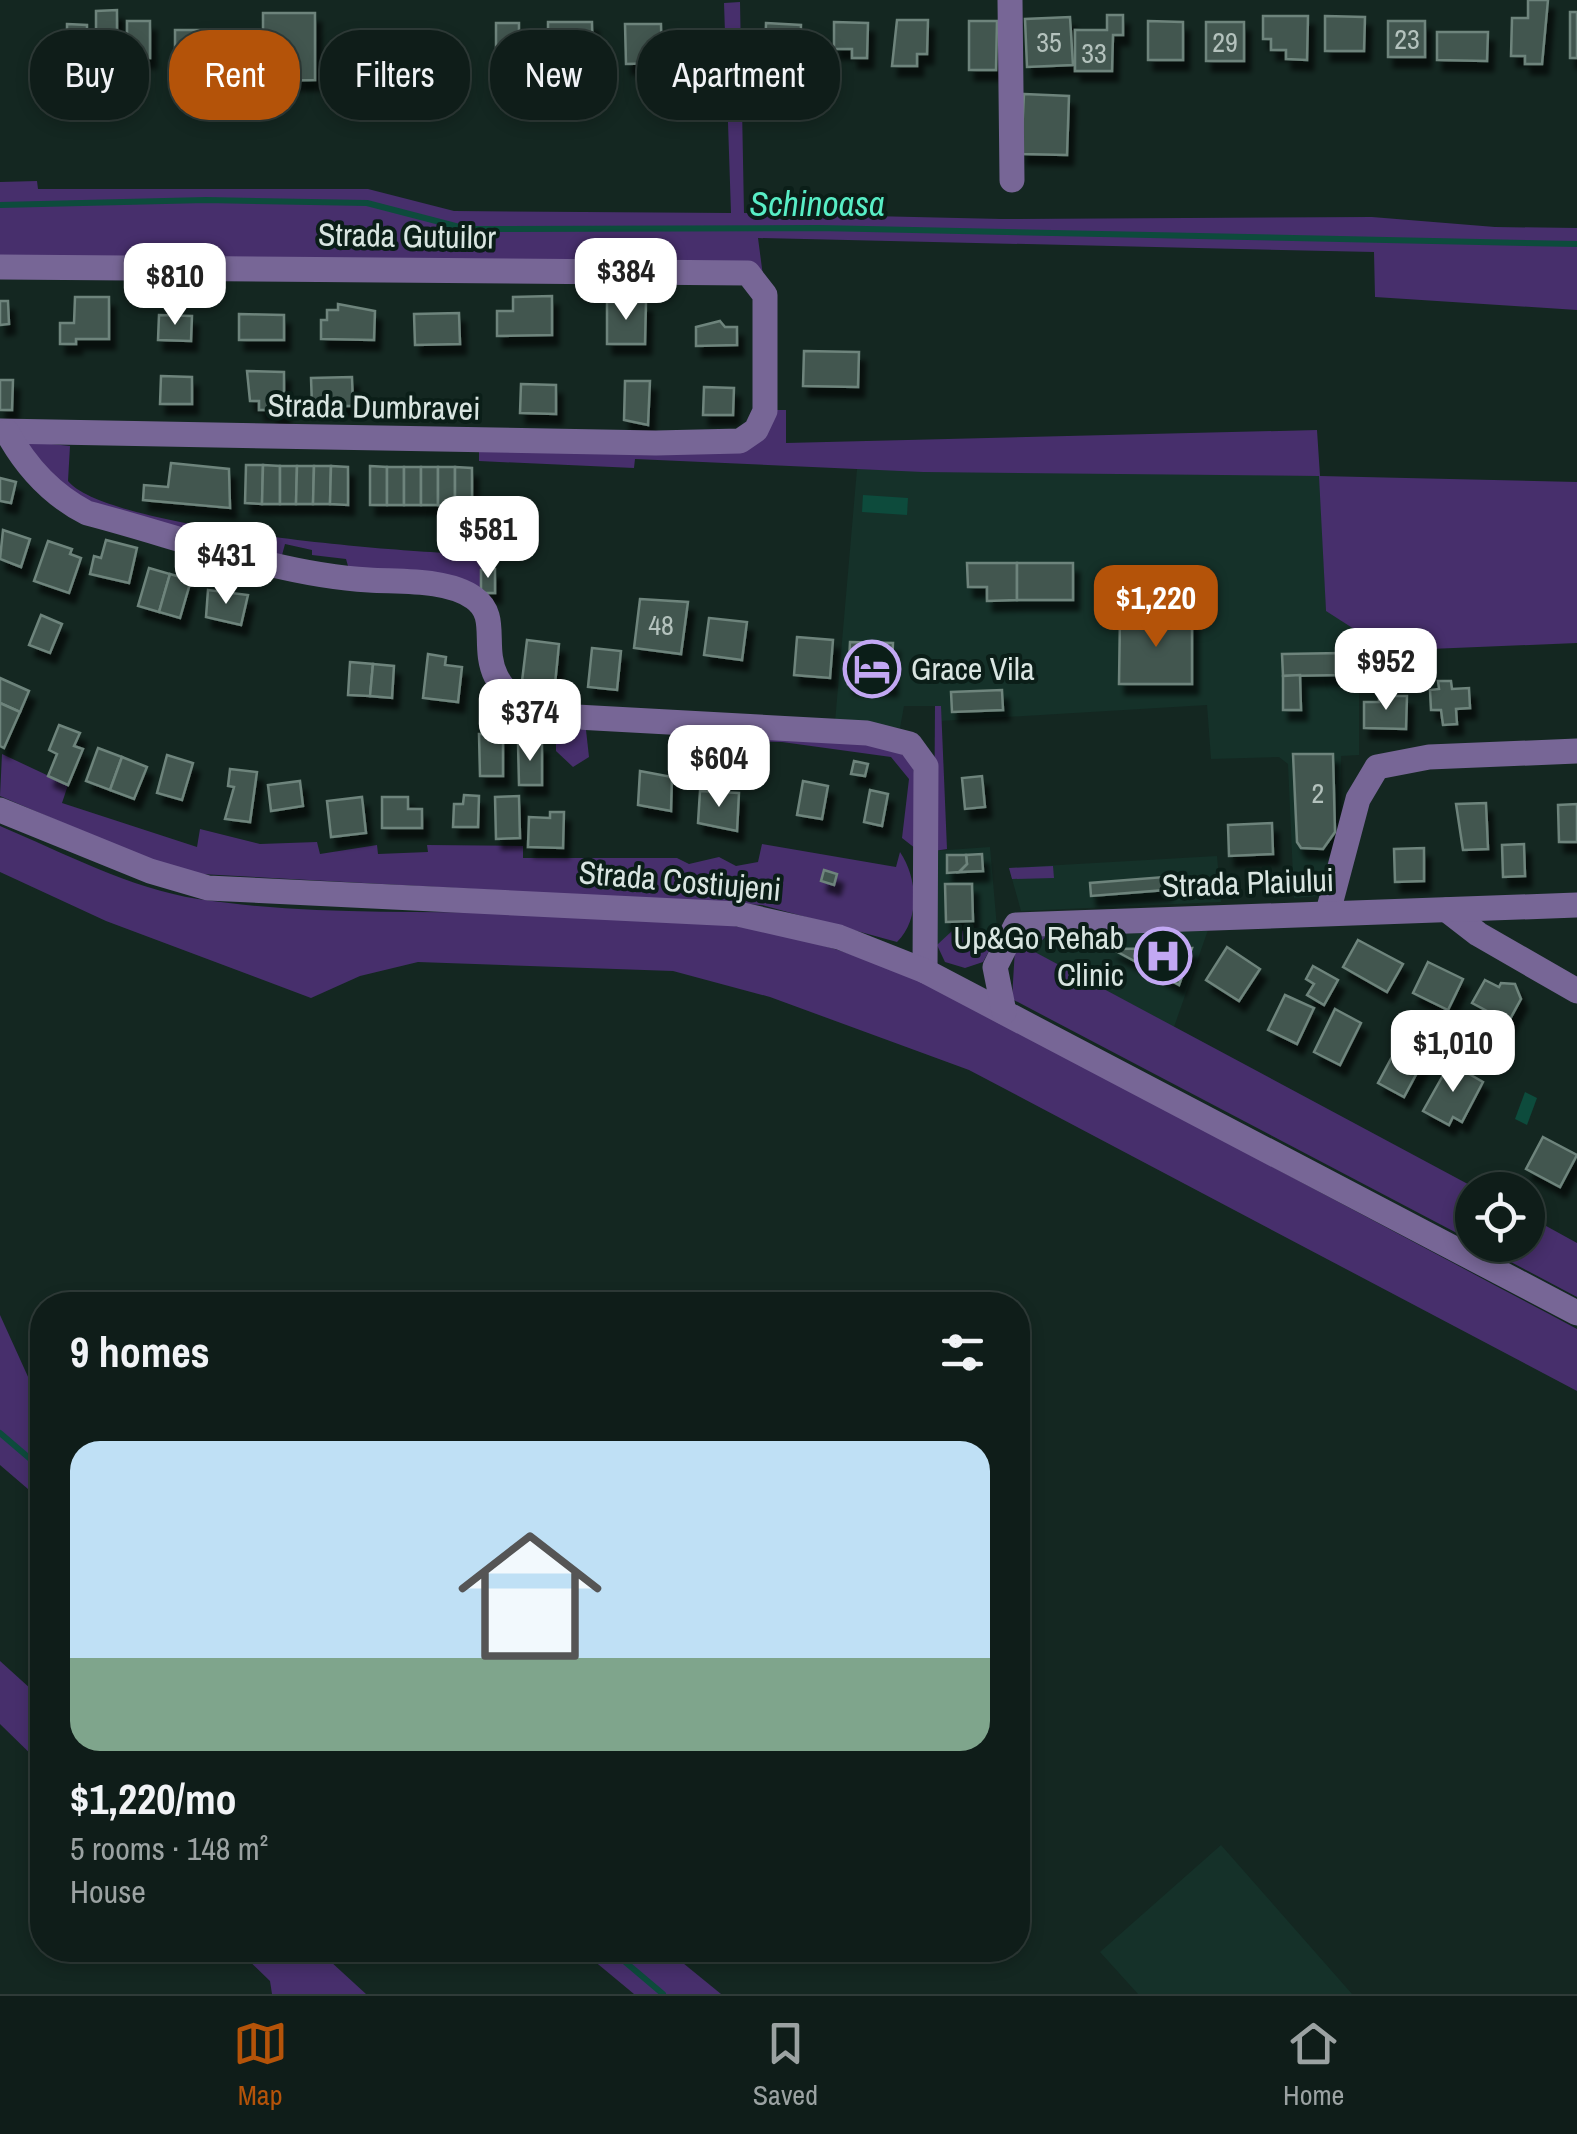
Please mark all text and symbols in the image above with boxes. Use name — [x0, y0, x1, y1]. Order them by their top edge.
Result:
house number: 23 — [1394, 20, 1420, 58]
house number: 35 — [1036, 23, 1062, 61]
house number: 29 — [1212, 23, 1238, 61]
chip: Buy — [30, 30, 149, 120]
chip: Rent — [169, 30, 300, 120]
chip: Filters — [320, 30, 470, 120]
chip: New — [490, 30, 617, 120]
chip: Apartment — [637, 30, 840, 120]
house number: 33 — [1081, 34, 1107, 72]
water label: Schinoasa — [749, 180, 885, 227]
street label: Strada Gutuilor — [318, 212, 497, 259]
pin: $384 — [567, 238, 685, 323]
pin: $810 — [116, 243, 234, 328]
text: $384 — [597, 249, 655, 292]
text: $810 — [146, 254, 204, 297]
street label: Strada Dumbravei — [267, 383, 481, 430]
pin: $581 — [429, 496, 547, 581]
text: $581 — [459, 507, 517, 550]
pin: $431 — [167, 522, 285, 607]
text: $431 — [197, 533, 255, 576]
pin: $1,220 — [1075, 565, 1237, 650]
text: $1,220 — [1116, 576, 1196, 619]
house number: 48 — [648, 606, 674, 644]
pin: $952 — [1327, 628, 1445, 713]
hotel icon: Grace Vila — [842, 639, 902, 699]
text: $952 — [1357, 639, 1415, 682]
place label: Grace Vila — [911, 647, 1035, 690]
pin: $374 — [471, 679, 589, 764]
text: $374 — [501, 690, 559, 733]
pin: $604 — [660, 725, 778, 810]
text: $604 — [690, 736, 748, 779]
house number: 2 — [1312, 774, 1324, 812]
street label: Strada Costiujeni — [577, 850, 783, 911]
street label: Strada Plaiului — [1161, 858, 1335, 907]
place label: Up&Go Rehab Clinic — [953, 916, 1124, 996]
hospital icon: Up&Go Rehab Clinic — [1133, 926, 1193, 986]
pin: $1,010 — [1372, 1010, 1534, 1095]
text: $1,010 — [1413, 1021, 1493, 1064]
map controls — [1455, 1172, 1545, 1262]
button: locate — [1455, 1172, 1545, 1262]
text: 9 homes — [70, 1324, 210, 1380]
icon: filters — [935, 1325, 990, 1380]
icon: home — [440, 1506, 620, 1686]
text: $1,220/mo — [70, 1771, 237, 1827]
text: 5 rooms · 148 m² — [70, 1827, 268, 1870]
text: House — [70, 1870, 146, 1913]
tab: Map — [233, 2016, 288, 2114]
tab: Saved — [753, 2016, 818, 2114]
tab: Home — [1283, 2016, 1344, 2114]

